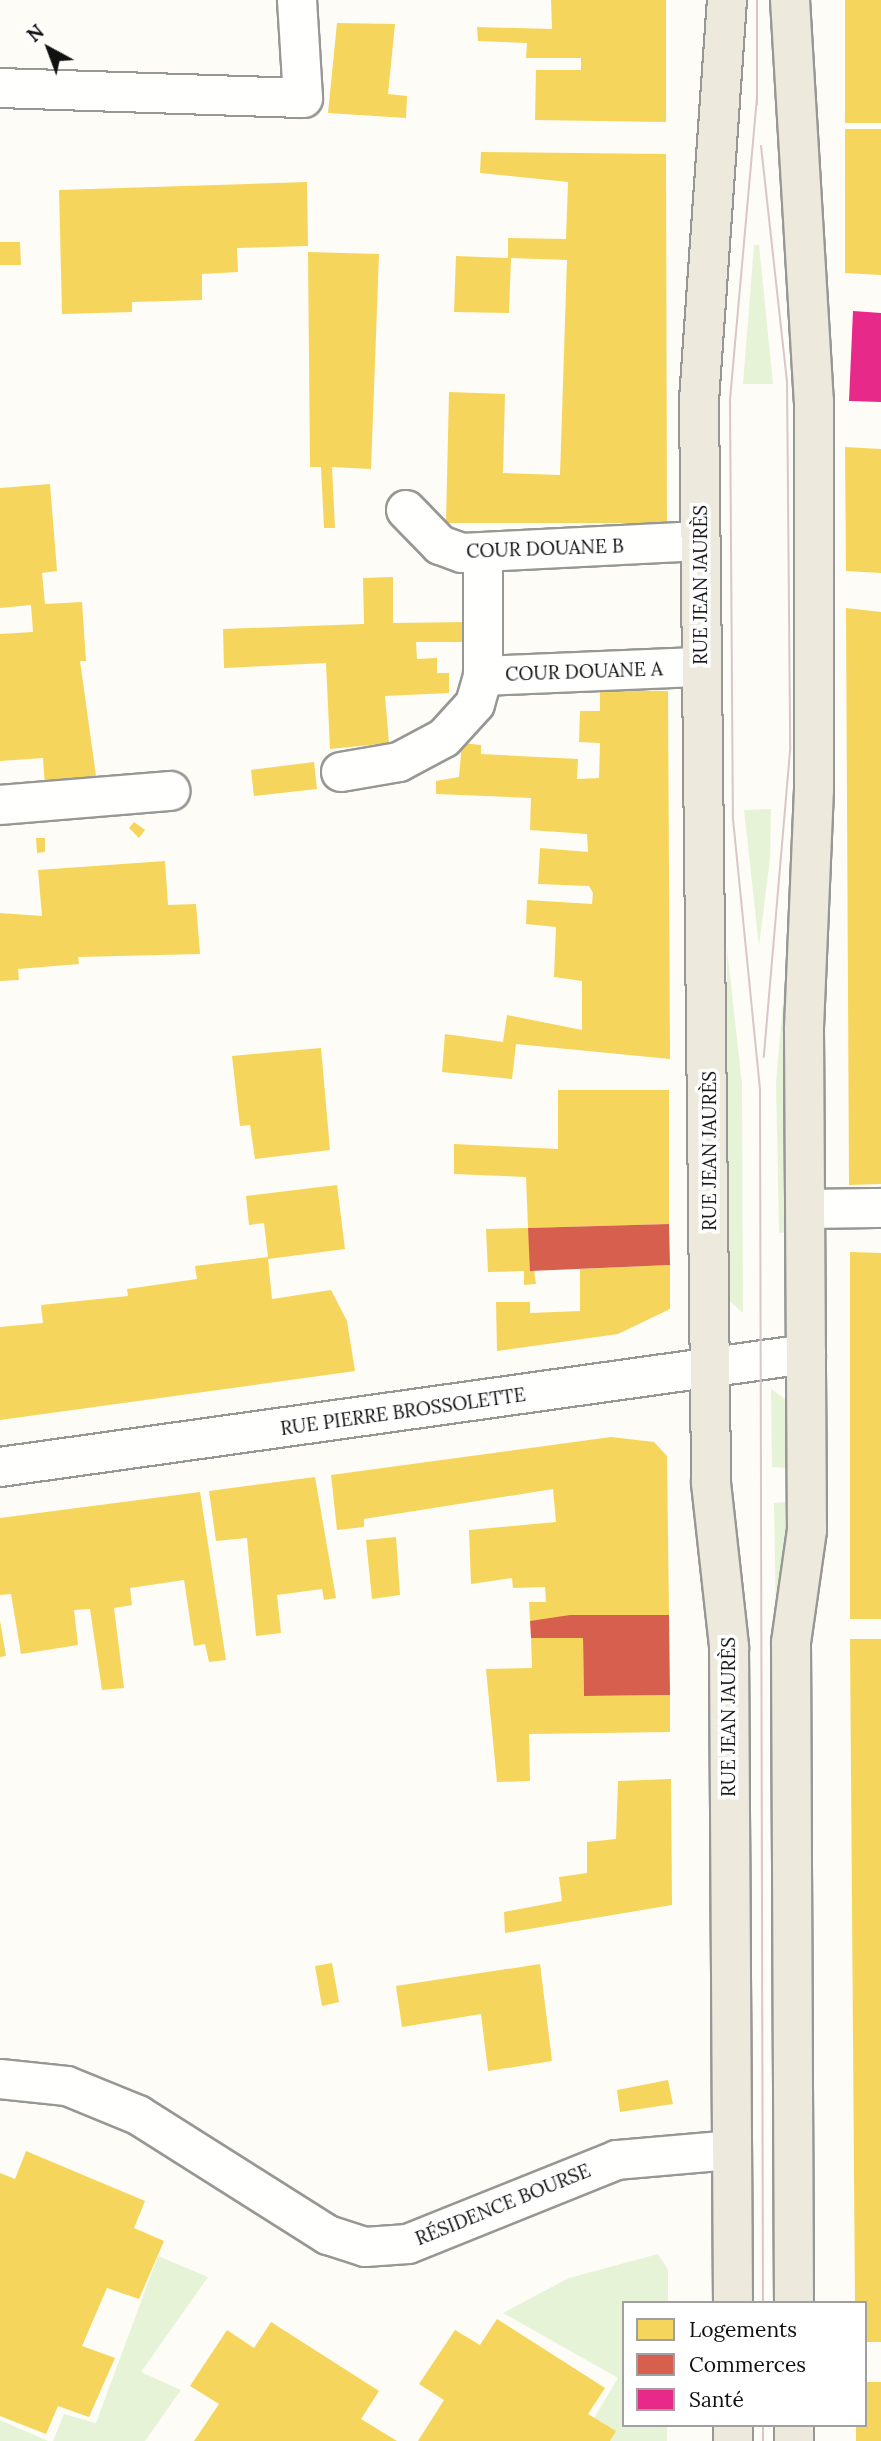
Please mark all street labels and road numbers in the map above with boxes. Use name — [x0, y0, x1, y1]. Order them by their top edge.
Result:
street label: RUE JEAN JAURÈS — [690, 505, 712, 665]
street label: COUR DOUANE B — [466, 535, 624, 563]
street label: COUR DOUANE A — [505, 658, 663, 686]
street label: RUE JEAN JAURÈS — [699, 1071, 721, 1231]
street label: RUE PIERRE BROSSOLETTE — [279, 1384, 527, 1440]
street label: RUE JEAN JAURÈS — [718, 1637, 740, 1797]
street label: RÉSIDENCE BOURSE — [412, 2159, 594, 2251]

